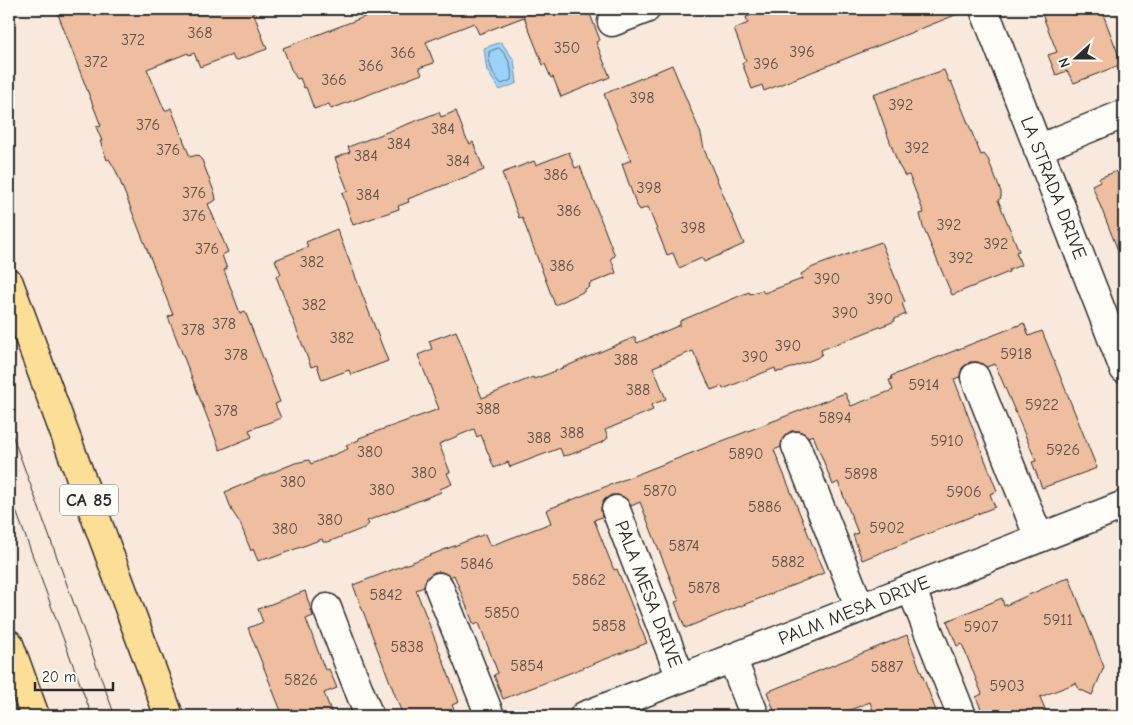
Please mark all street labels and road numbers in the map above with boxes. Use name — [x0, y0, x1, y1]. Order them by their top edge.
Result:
street label: LA STRADA DRIVE — [1016, 113, 1091, 263]
road number: CA 85 — [60, 484, 118, 516]
street label: PALA MESA DRIVE — [610, 517, 687, 670]
street label: PALM MESA DRIVE — [775, 571, 933, 650]

